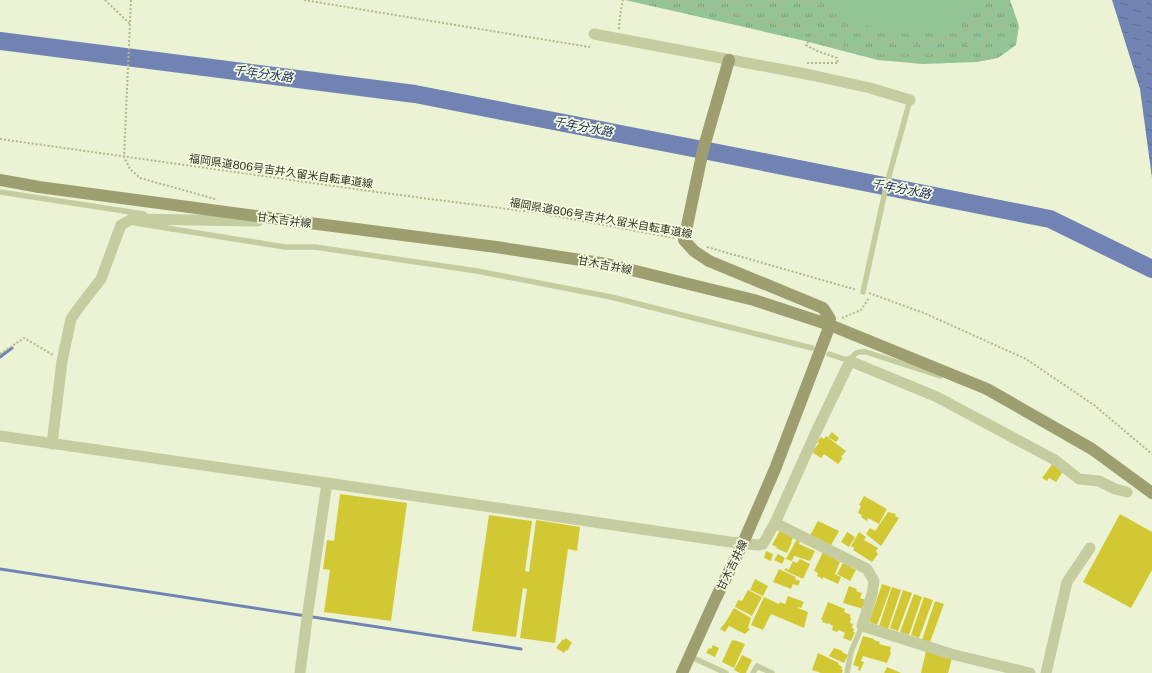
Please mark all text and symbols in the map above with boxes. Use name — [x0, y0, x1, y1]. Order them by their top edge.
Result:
water label: 千年分水路 — [232, 63, 295, 85]
water label: 千年分水路 — [552, 114, 615, 140]
street label: 福岡県道806号吉井久留米自転車道線 — [188, 152, 374, 190]
water label: 千年分水路 — [870, 176, 933, 202]
street label: 福岡県道806号吉井久留米自転車道線 — [509, 196, 693, 240]
street label: 甘木吉井線 — [256, 211, 312, 229]
street label: 甘木吉井線 — [577, 254, 633, 276]
street label: 甘木吉井線 — [715, 538, 749, 592]

